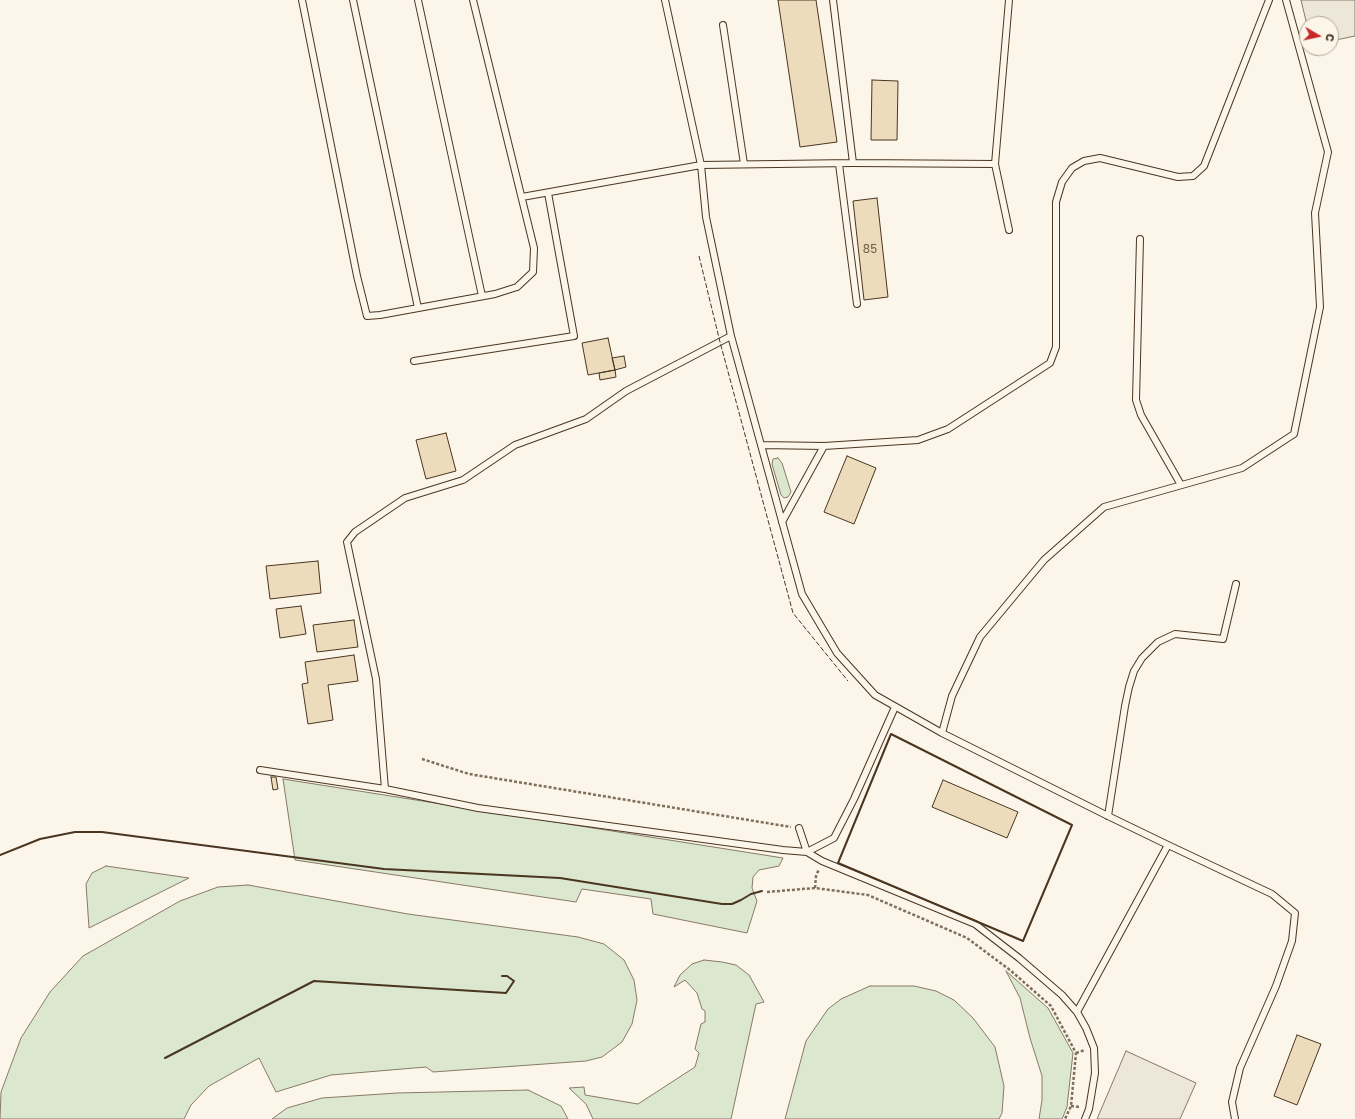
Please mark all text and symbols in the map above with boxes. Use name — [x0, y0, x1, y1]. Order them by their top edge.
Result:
north arrow — [1299, 16, 1339, 56]
text: С — [1323, 33, 1337, 43]
house number: 85 — [863, 242, 877, 256]

